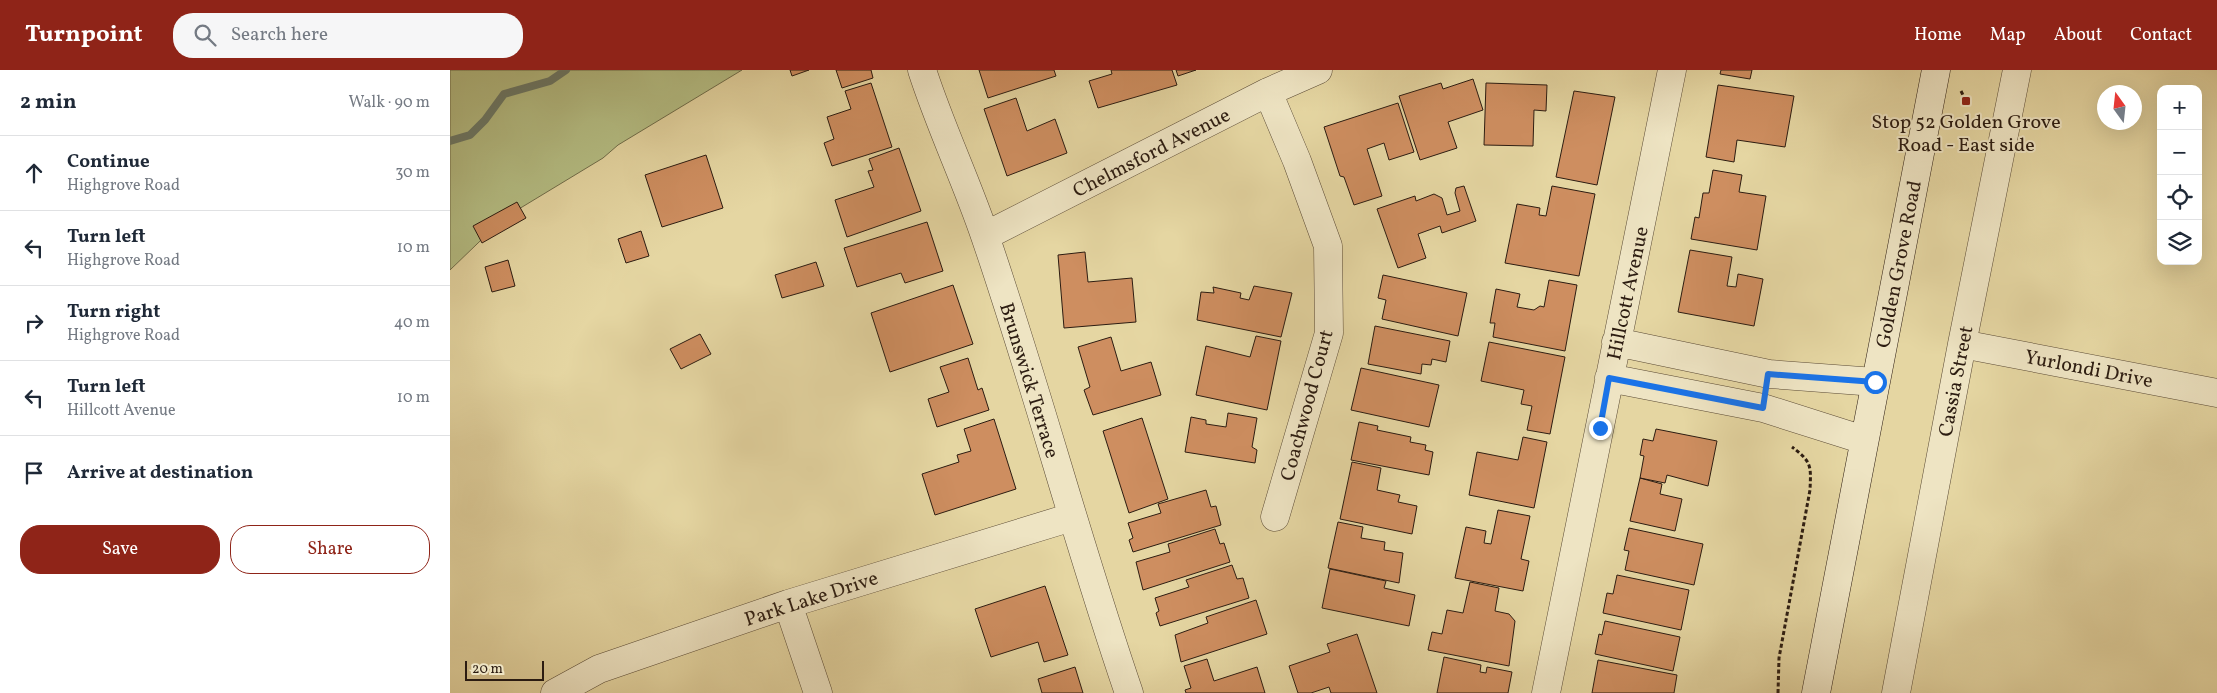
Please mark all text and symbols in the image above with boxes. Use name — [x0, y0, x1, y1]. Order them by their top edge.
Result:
search box — [173, 13, 523, 58]
text: Turnpoint — [25, 18, 143, 52]
icon: search — [191, 21, 219, 49]
text: Search here — [231, 22, 328, 48]
text: Home — [1914, 23, 1962, 48]
text: Map — [1990, 23, 2026, 48]
text: About — [2054, 23, 2102, 48]
text: Contact — [2130, 23, 2192, 48]
north arrow — [2097, 85, 2142, 130]
map controls — [2157, 85, 2202, 265]
button: + — [2157, 85, 2202, 130]
text: 2 min — [20, 88, 77, 117]
text: Walk · 90 m — [348, 92, 430, 114]
marker: Stop 52 Golden Grove Road - East side — [1960, 95, 1972, 107]
street label: Chelmsford Avenue — [1068, 102, 1235, 206]
place label: Stop 52 Golden Grove Road - East side — [1871, 109, 2061, 160]
button: − — [2157, 130, 2202, 175]
text: Continue — [67, 149, 150, 175]
icon: ahead — [20, 159, 48, 187]
text: 30 m — [395, 162, 430, 184]
text: Highgrove Road — [67, 175, 180, 197]
button: locate — [2157, 175, 2202, 220]
street label: Golden Grove Road — [1870, 178, 1930, 351]
button: layers — [2157, 220, 2202, 265]
text: Turn left — [67, 224, 146, 250]
street label: Hillcott Avenue — [1601, 224, 1657, 363]
icon: left — [20, 234, 48, 262]
text: 10 m — [397, 237, 430, 259]
text: Highgrove Road — [67, 250, 180, 272]
text: Turn right — [67, 299, 160, 325]
street label: Brunswick Terrace — [991, 299, 1065, 462]
icon: right — [20, 309, 48, 337]
text: 40 m — [394, 312, 430, 334]
street label: Cassia Street — [1932, 323, 1981, 439]
text: Highgrove Road — [67, 325, 180, 347]
street label: Coachwood Court — [1274, 327, 1342, 484]
street label: Yurlondi Drive — [2022, 344, 2155, 396]
route start — [1864, 371, 1887, 394]
text: Turn left — [67, 374, 146, 400]
icon: left — [20, 384, 48, 412]
text: 10 m — [397, 387, 430, 409]
text: Hillcott Avenue — [67, 400, 176, 422]
route end — [1589, 417, 1612, 440]
icon: arrive — [20, 459, 48, 487]
text: Arrive at destination — [67, 460, 253, 486]
button: Save — [20, 525, 220, 574]
button: Share — [230, 525, 430, 574]
street label: Park Lake Drive — [741, 565, 882, 635]
scale bar — [465, 658, 544, 681]
text: 20 m — [472, 660, 503, 679]

